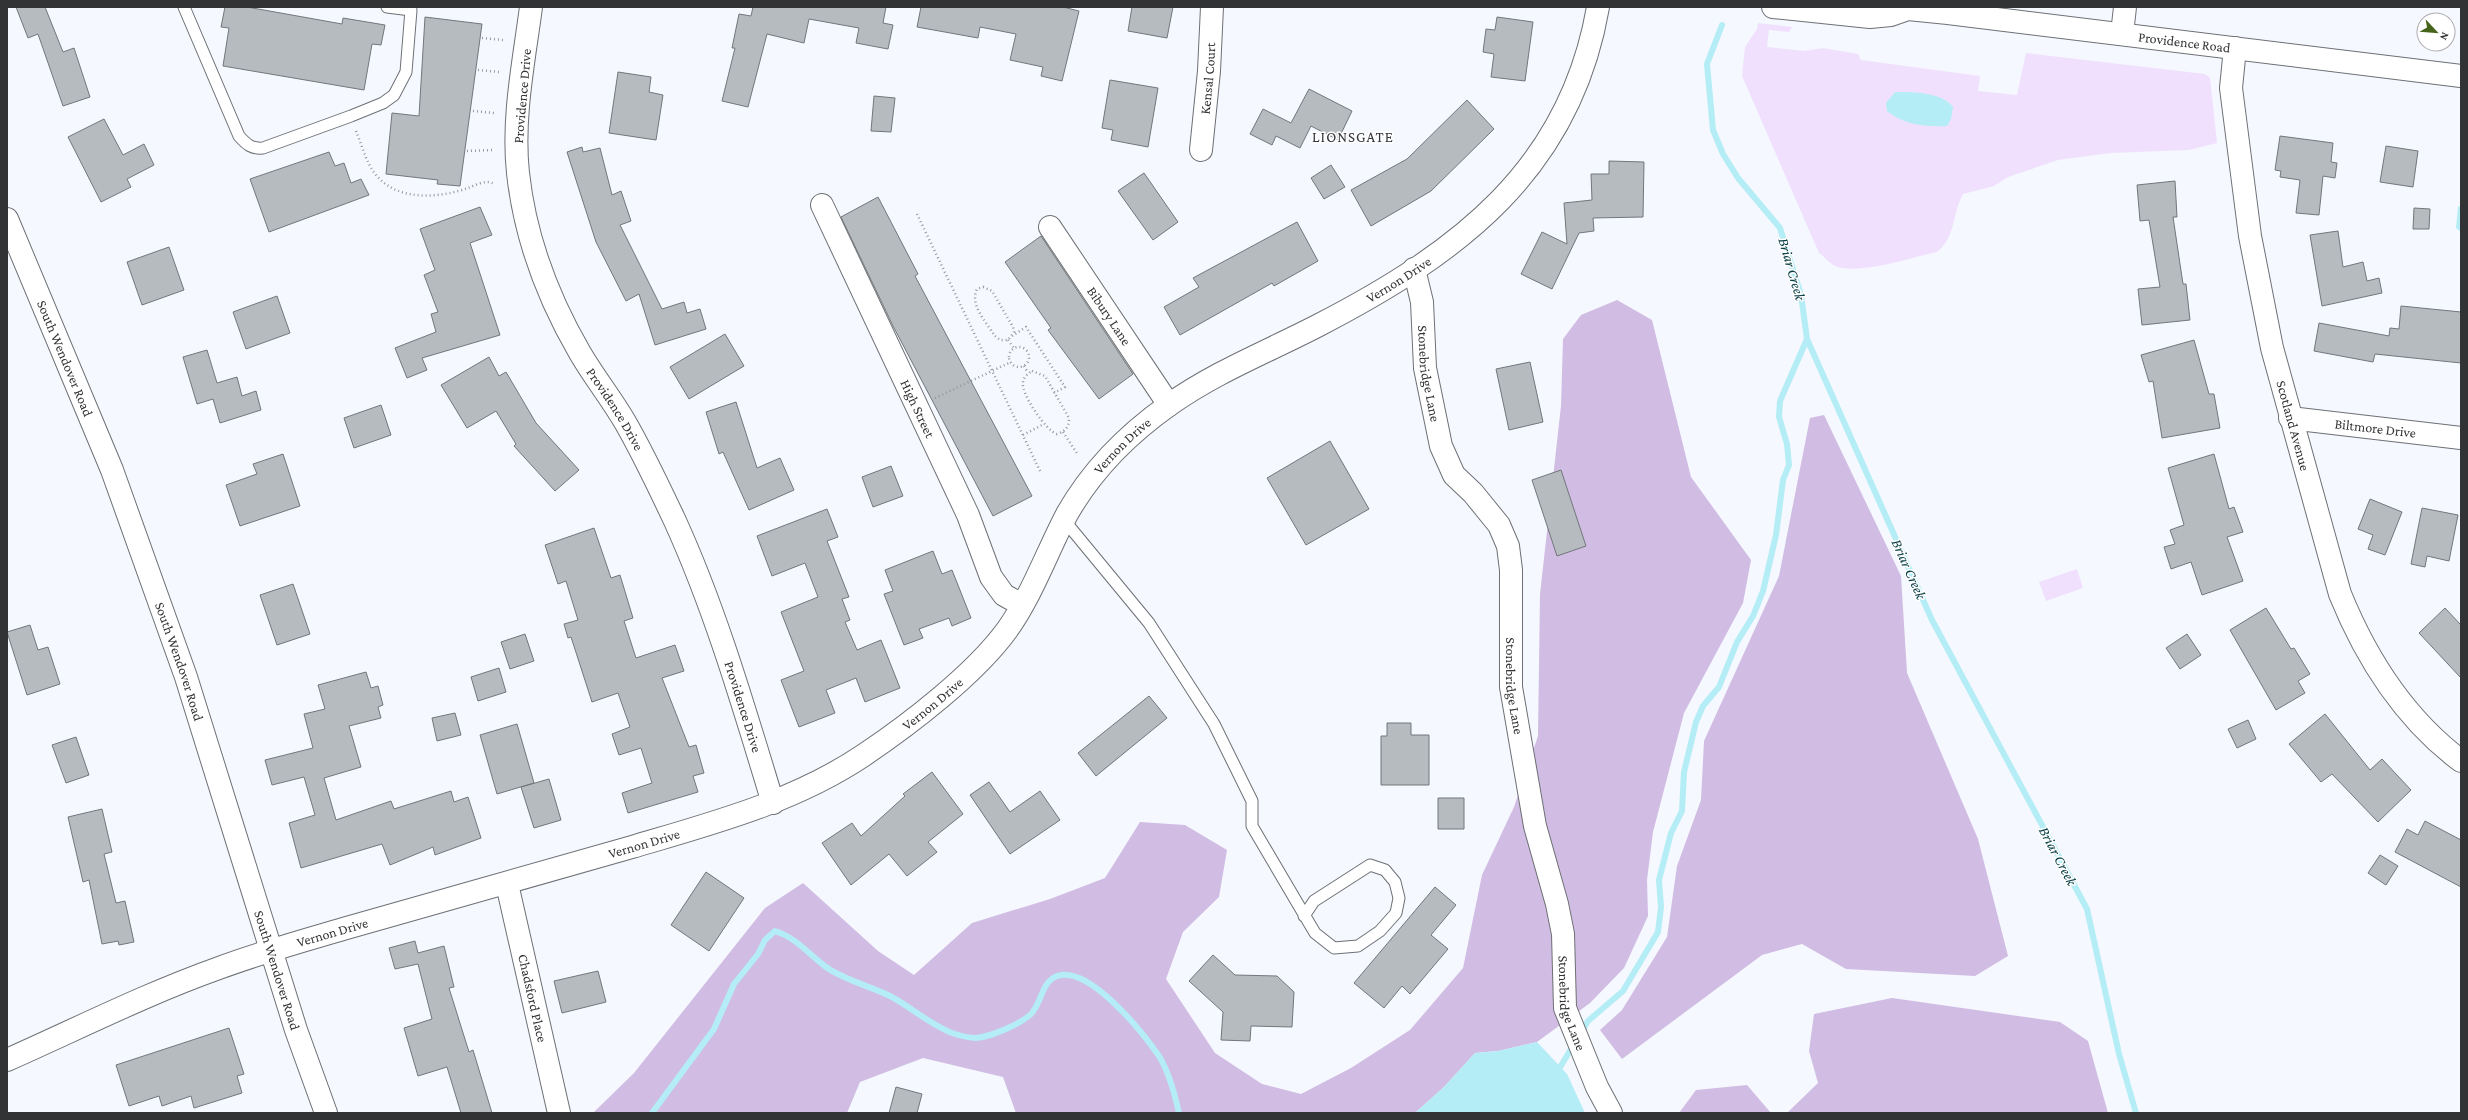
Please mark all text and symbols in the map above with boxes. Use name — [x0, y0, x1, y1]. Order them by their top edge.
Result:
north arrow — [2416, 12, 2456, 52]
street label: Providence Road — [2137, 28, 2232, 56]
text: N — [2438, 30, 2452, 43]
street label: Kensal Court — [1197, 42, 1218, 115]
street label: Providence Drive — [510, 48, 534, 144]
district label: LIONSGATE — [1312, 129, 1394, 145]
water label: Briar Creek — [1775, 236, 1809, 304]
street label: Vernon Drive — [1363, 253, 1434, 306]
street label: Bibury Lane — [1084, 284, 1135, 348]
street label: South Wendover Road — [34, 298, 97, 419]
street label: Stonebridge Lane — [1415, 325, 1444, 423]
street label: Providence Drive — [583, 365, 647, 453]
street label: High Street — [897, 377, 939, 441]
street label: Scotland Avenue — [2273, 379, 2314, 472]
street label: Vernon Drive — [1090, 414, 1154, 477]
street label: Biltmore Drive — [2334, 415, 2417, 441]
water label: Briar Creek — [1889, 536, 1930, 603]
street label: South Wendover Road — [152, 600, 207, 723]
street label: Stonebridge Lane — [1503, 637, 1527, 736]
street label: Providence Drive — [721, 659, 765, 754]
street label: Vernon Drive — [899, 674, 966, 733]
water label: Briar Creek — [2036, 824, 2081, 889]
street label: Vernon Drive — [606, 825, 682, 861]
street label: South Wendover Road — [251, 908, 304, 1033]
street label: Vernon Drive — [295, 914, 370, 950]
street label: Chadsford Place — [515, 952, 551, 1044]
street label: Stonebridge Lane — [1556, 955, 1589, 1053]

